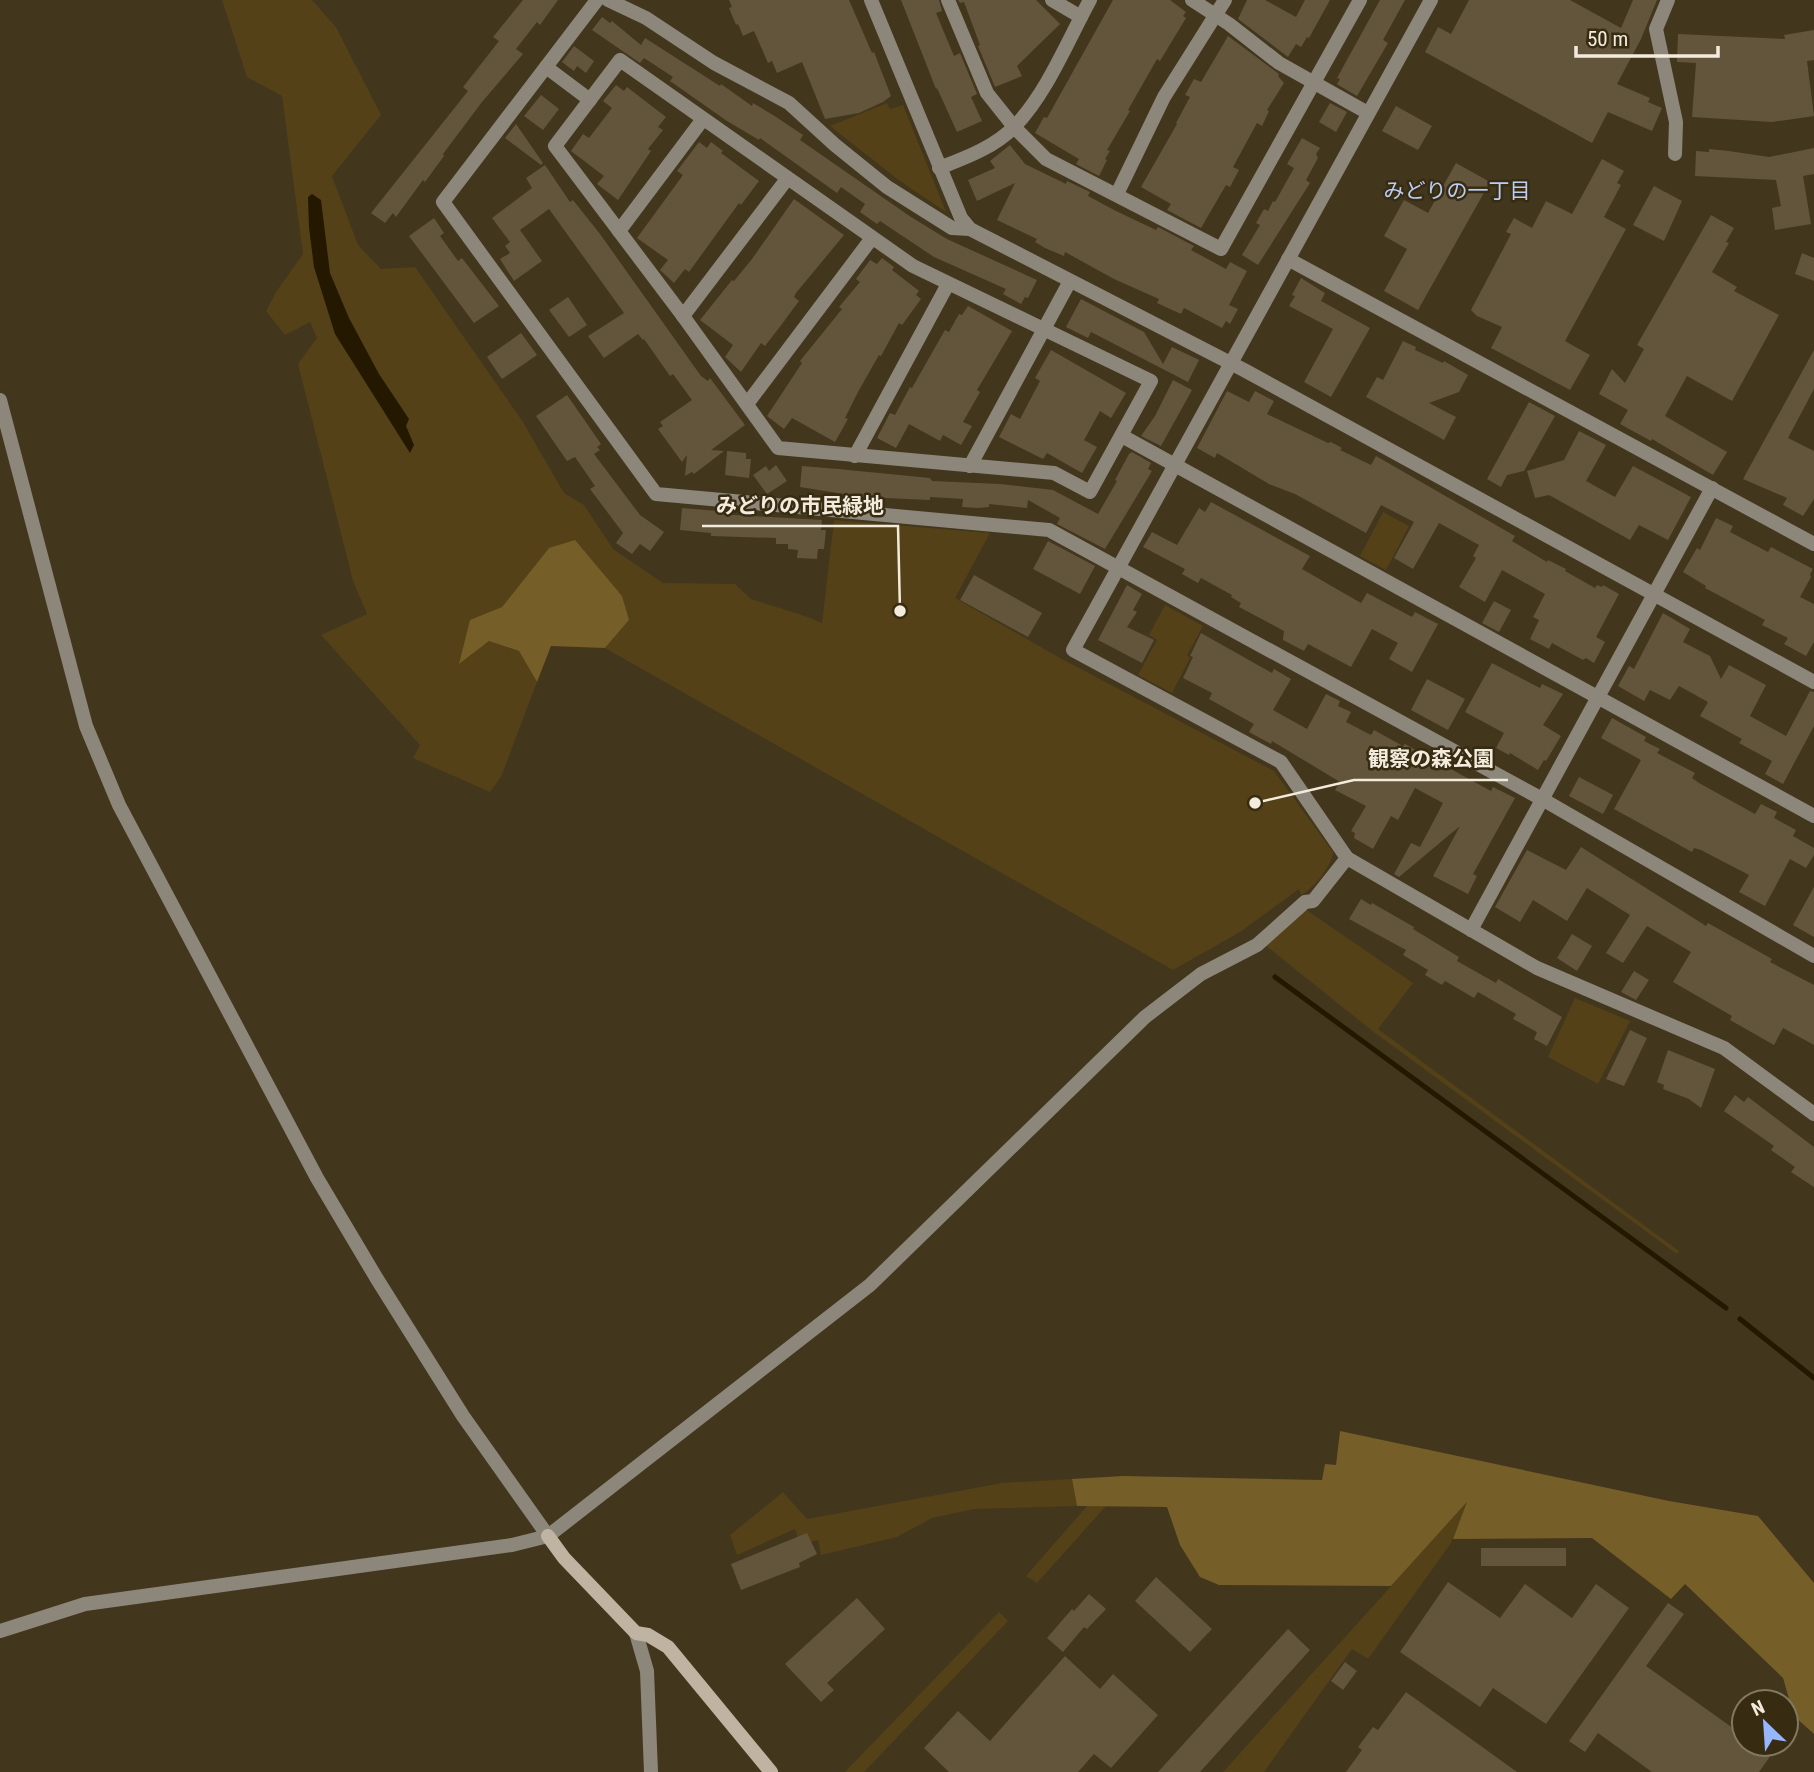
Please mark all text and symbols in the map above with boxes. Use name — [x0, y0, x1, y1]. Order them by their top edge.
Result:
scale bar — [1576, 14, 1718, 58]
text: 50 m — [1587, 27, 1628, 51]
district label: みどりの一丁目 — [1384, 179, 1531, 203]
callout: みどりの市民緑地 — [702, 484, 898, 526]
text: みどりの市民緑地 — [716, 494, 884, 518]
callout: 観察の森公園 — [1354, 738, 1508, 780]
text: 観察の森公園 — [1368, 747, 1494, 771]
north arrow — [1730, 1688, 1800, 1758]
text: N — [1748, 1695, 1768, 1721]

